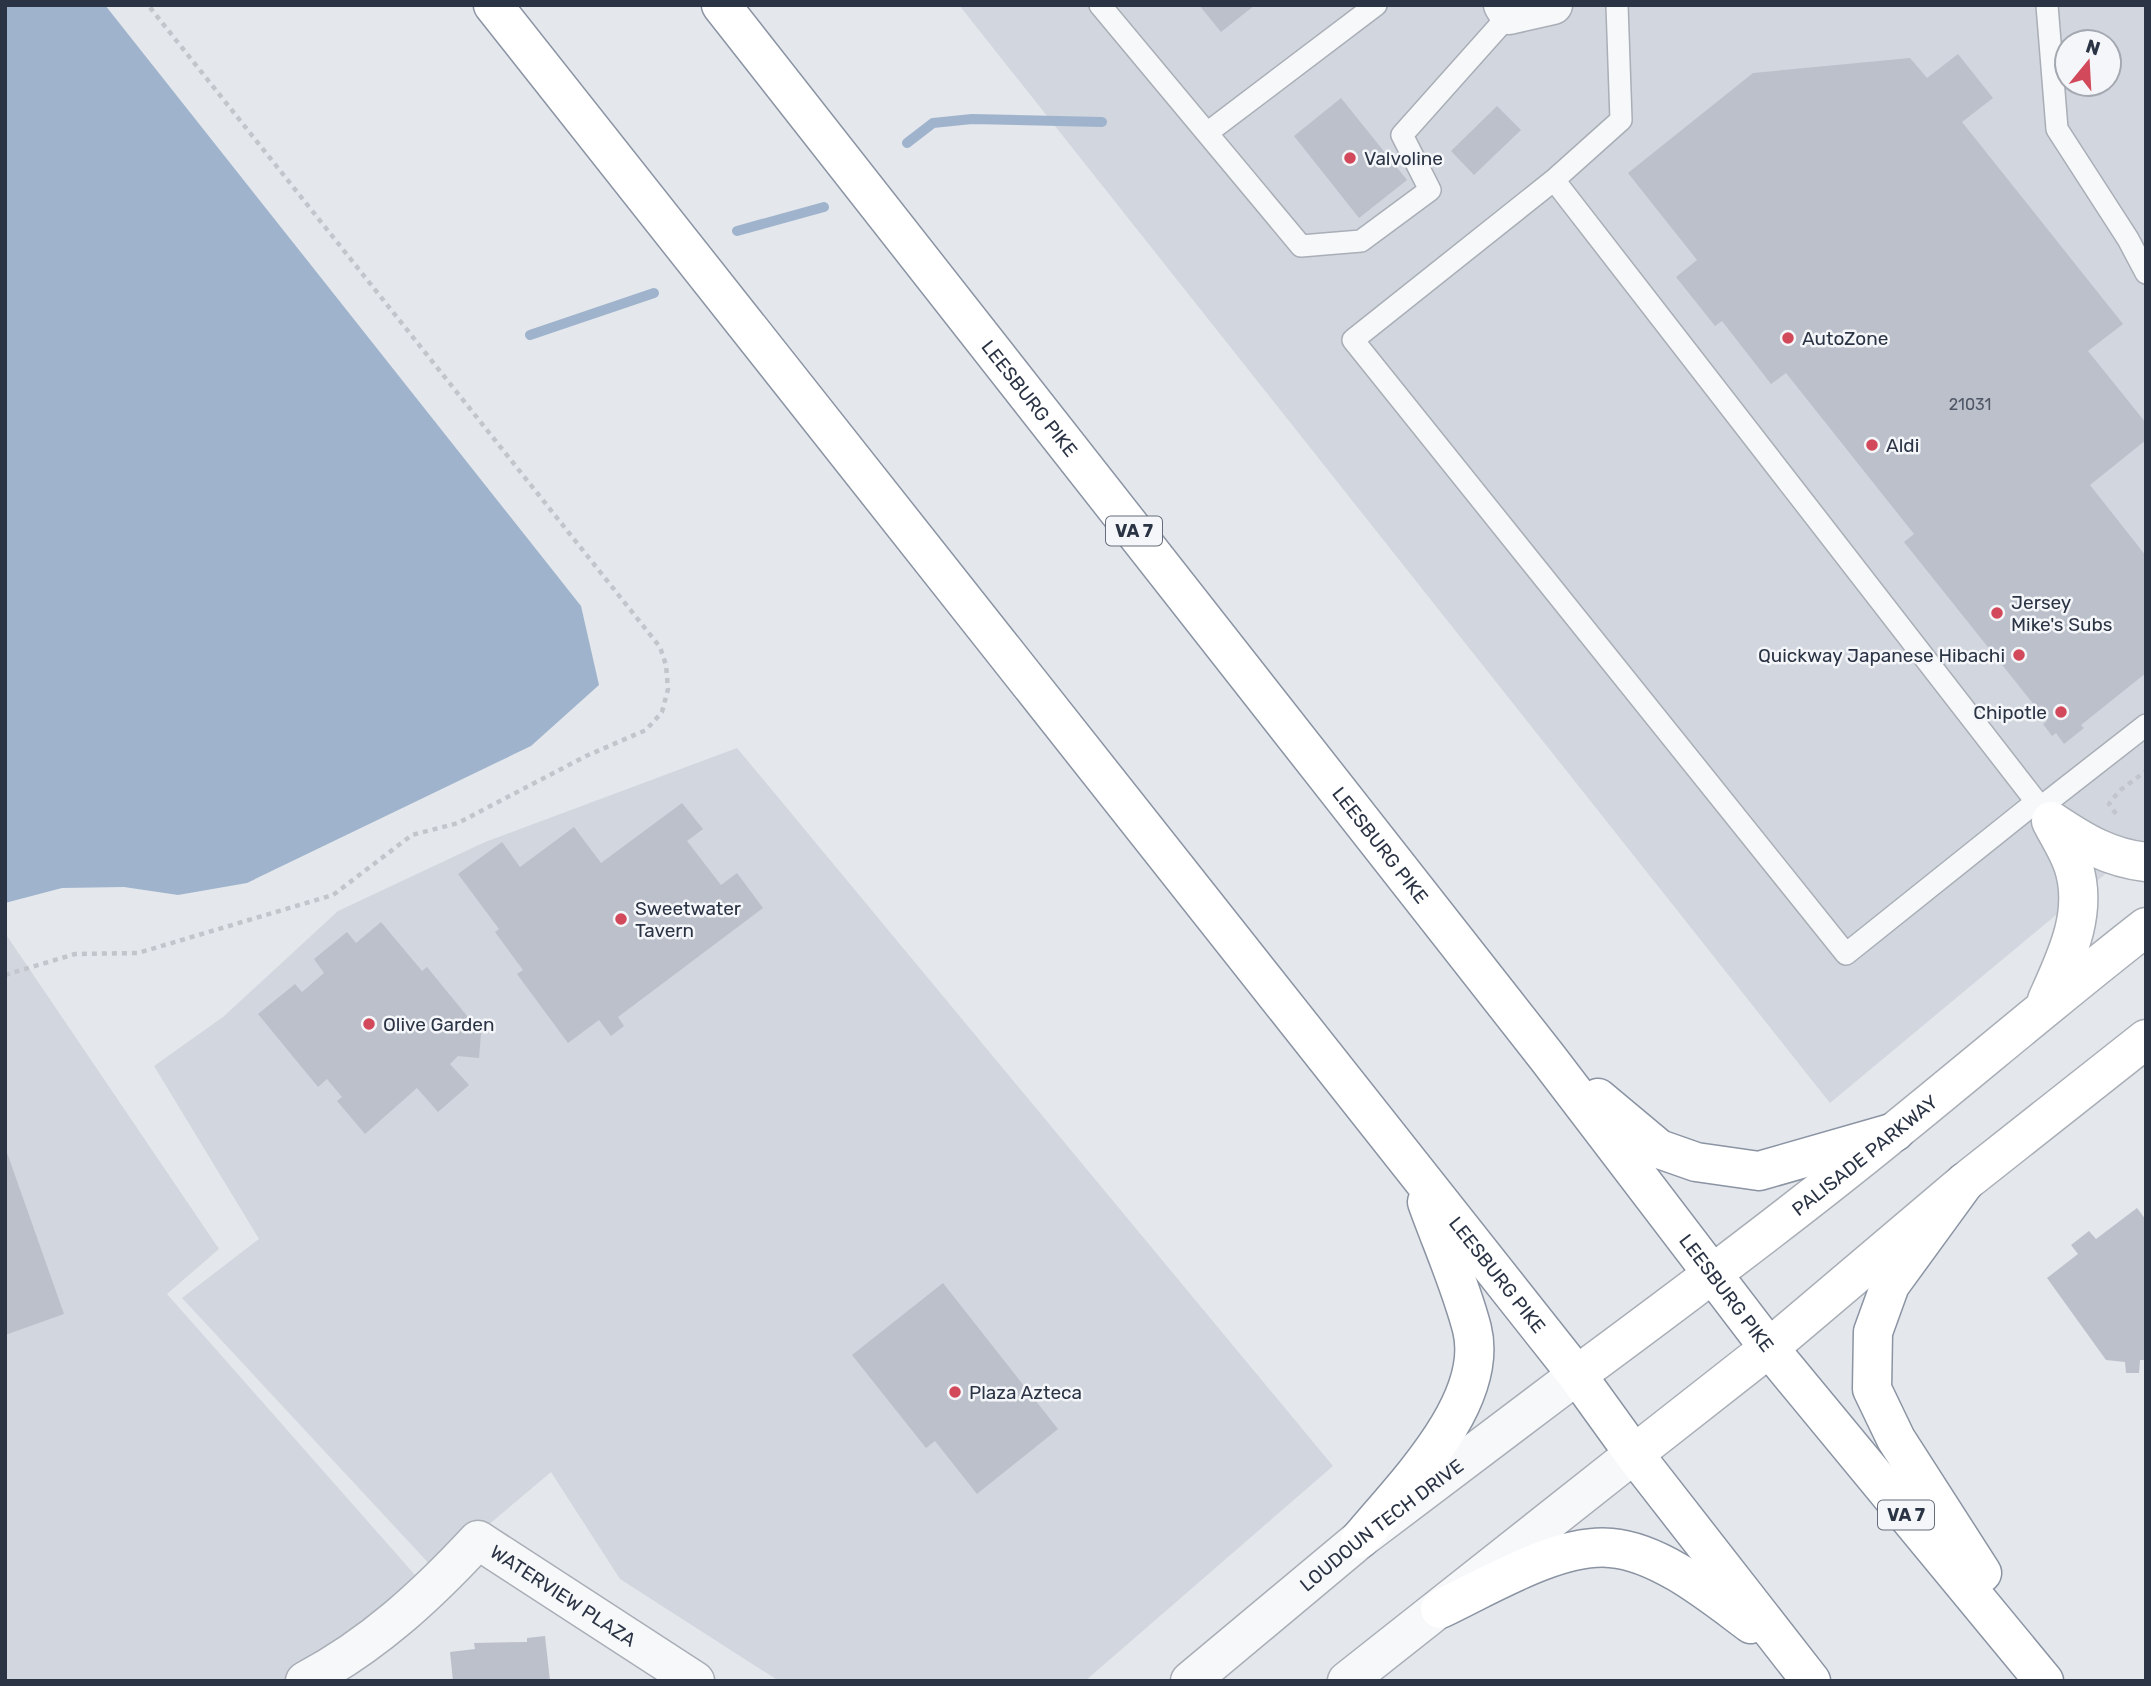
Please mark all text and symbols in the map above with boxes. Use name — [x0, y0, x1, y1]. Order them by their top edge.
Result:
north arrow — [2053, 28, 2123, 98]
text: N — [2083, 34, 2103, 60]
place label: Valvoline — [1364, 147, 1443, 170]
marker: Valvoline — [1342, 150, 1358, 166]
place label: AutoZone — [1802, 327, 1888, 350]
marker: AutoZone — [1780, 330, 1796, 346]
street label: LEESBURG PIKE — [977, 335, 1083, 461]
house number: 21031 — [1949, 395, 1991, 414]
place label: Aldi — [1886, 434, 1919, 457]
marker: Aldi — [1864, 437, 1880, 453]
road number: VA 7 — [1106, 516, 1162, 546]
place label: Jersey Mike's Subs — [2011, 591, 2112, 636]
marker: Jersey Mike's Subs — [1989, 605, 2005, 621]
place label: Quickway Japanese Hibachi — [1758, 644, 2005, 667]
marker: Quickway Japanese Hibachi — [2011, 647, 2027, 663]
place label: Chipotle — [1973, 701, 2047, 724]
marker: Chipotle — [2053, 704, 2069, 720]
street label: LEESBURG PIKE — [1328, 782, 1433, 908]
place label: Sweetwater Tavern — [635, 897, 742, 942]
marker: Sweetwater Tavern — [613, 911, 629, 927]
place label: Olive Garden — [383, 1013, 494, 1036]
marker: Olive Garden — [361, 1016, 377, 1032]
street label: PALISADE PARKWAY — [1787, 1090, 1942, 1220]
street label: LEESBURG PIKE — [1445, 1212, 1551, 1337]
street label: LEESBURG PIKE — [1675, 1229, 1779, 1356]
place label: Plaza Azteca — [969, 1381, 1082, 1404]
marker: Plaza Azteca — [947, 1384, 963, 1400]
street label: LOUDOUN TECH DRIVE — [1295, 1454, 1468, 1596]
road number: VA 7 — [1878, 1500, 1934, 1530]
street label: WATERVIEW PLAZA — [486, 1540, 641, 1651]

